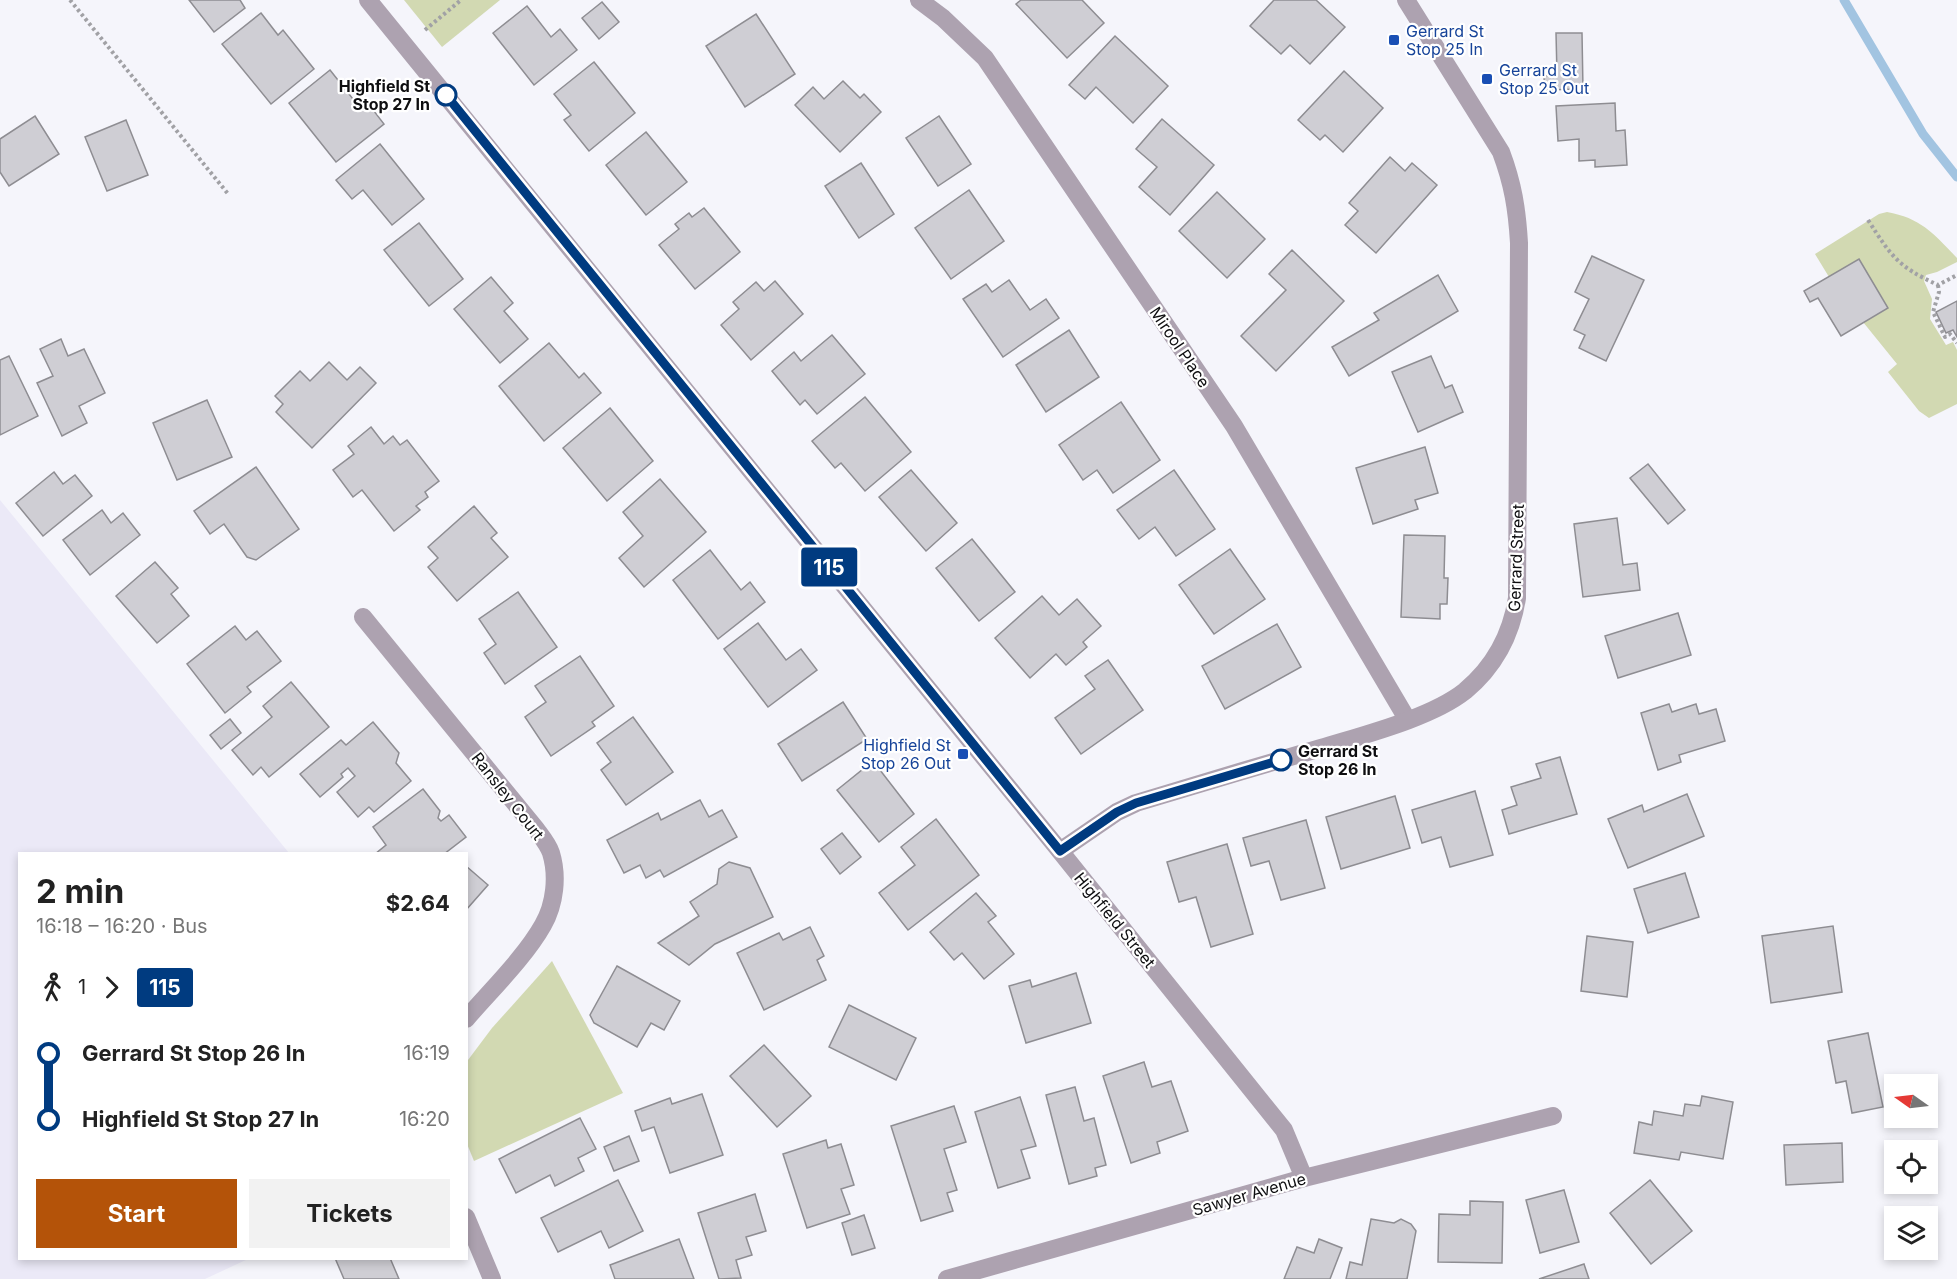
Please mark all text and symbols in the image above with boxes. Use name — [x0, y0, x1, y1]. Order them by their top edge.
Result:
place label: Gerrard St Stop 25 In — [1406, 21, 1484, 59]
marker: Gerrard St Stop 25 In — [1387, 33, 1401, 47]
place label: Gerrard St Stop 25 Out — [1499, 60, 1589, 98]
marker: Gerrard St Stop 25 Out — [1480, 72, 1494, 86]
place label: Highfield St Stop 27 In — [339, 76, 430, 114]
marker: Highfield St Stop 27 In — [435, 84, 457, 106]
street label: Mirool Place — [1146, 303, 1214, 391]
street label: Gerrard Street — [1504, 504, 1528, 612]
line badge: 115 — [794, 548, 864, 586]
text: 115 — [813, 555, 845, 580]
place label: Highfield St Stop 26 Out — [861, 735, 951, 773]
place label: Gerrard St Stop 26 In — [1298, 741, 1378, 779]
marker: Highfield St Stop 26 Out — [956, 747, 970, 761]
street label: Ransley Court — [468, 748, 548, 844]
marker: Gerrard St Stop 26 In — [1270, 749, 1292, 771]
street label: Highfield Street — [1070, 868, 1160, 972]
text: 2 min — [36, 871, 124, 911]
text: $2.64 — [386, 890, 450, 916]
text: 16:18 – 16:20 · Bus — [36, 914, 208, 938]
icon: walk — [36, 971, 69, 1004]
icon: forward — [95, 971, 128, 1004]
text: 1 — [78, 975, 86, 999]
text: 115 — [149, 975, 181, 1000]
text: Gerrard St Stop 26 In — [82, 1040, 305, 1066]
text: 16:19 — [403, 1041, 450, 1065]
north arrow — [1884, 1074, 1938, 1128]
map controls — [1884, 1074, 1938, 1260]
text: Highfield St Stop 27 In — [82, 1106, 319, 1132]
text: 16:20 — [399, 1107, 450, 1131]
button: locate — [1884, 1140, 1938, 1194]
street label: Sawyer Avenue — [1190, 1168, 1308, 1220]
button: Start — [36, 1179, 237, 1248]
button: Tickets — [249, 1179, 450, 1248]
button: layers — [1884, 1206, 1938, 1260]

